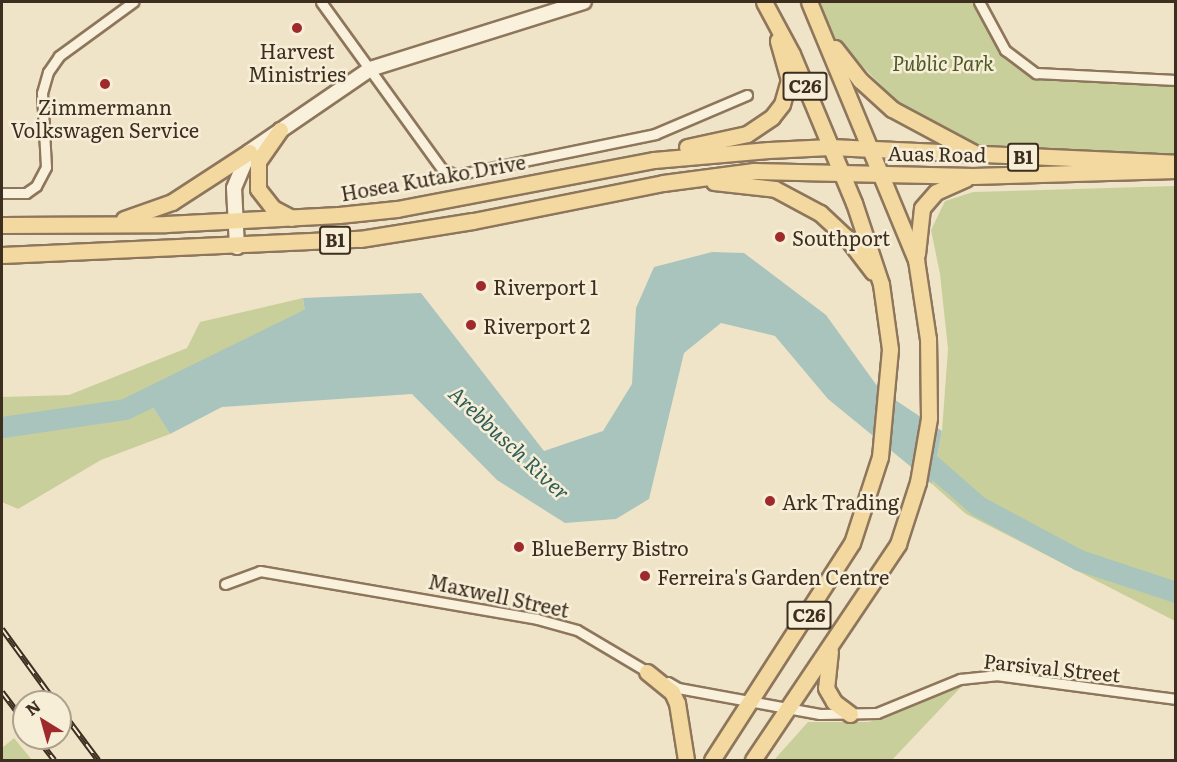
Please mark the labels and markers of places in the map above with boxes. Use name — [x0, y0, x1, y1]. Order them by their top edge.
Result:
marker: Harvest Ministries — [290, 21, 304, 35]
place label: Harvest Ministries — [248, 38, 346, 85]
marker: Zimmermann Volkswagen Service — [98, 77, 112, 91]
place label: Zimmermann Volkswagen Service — [11, 94, 199, 141]
place label: Southport — [792, 225, 890, 249]
marker: Southport — [773, 230, 787, 244]
place label: Riverport 1 — [493, 274, 598, 298]
marker: Riverport 1 — [474, 279, 488, 293]
place label: Riverport 2 — [483, 313, 590, 337]
marker: Riverport 2 — [464, 318, 478, 332]
place label: Ark Trading — [782, 489, 899, 513]
marker: Ark Trading — [763, 494, 777, 508]
place label: BlueBerry Bistro — [531, 535, 689, 559]
marker: BlueBerry Bistro — [512, 540, 526, 554]
place label: Ferreira's Garden Centre — [657, 564, 889, 588]
marker: Ferreira's Garden Centre — [638, 569, 652, 583]

